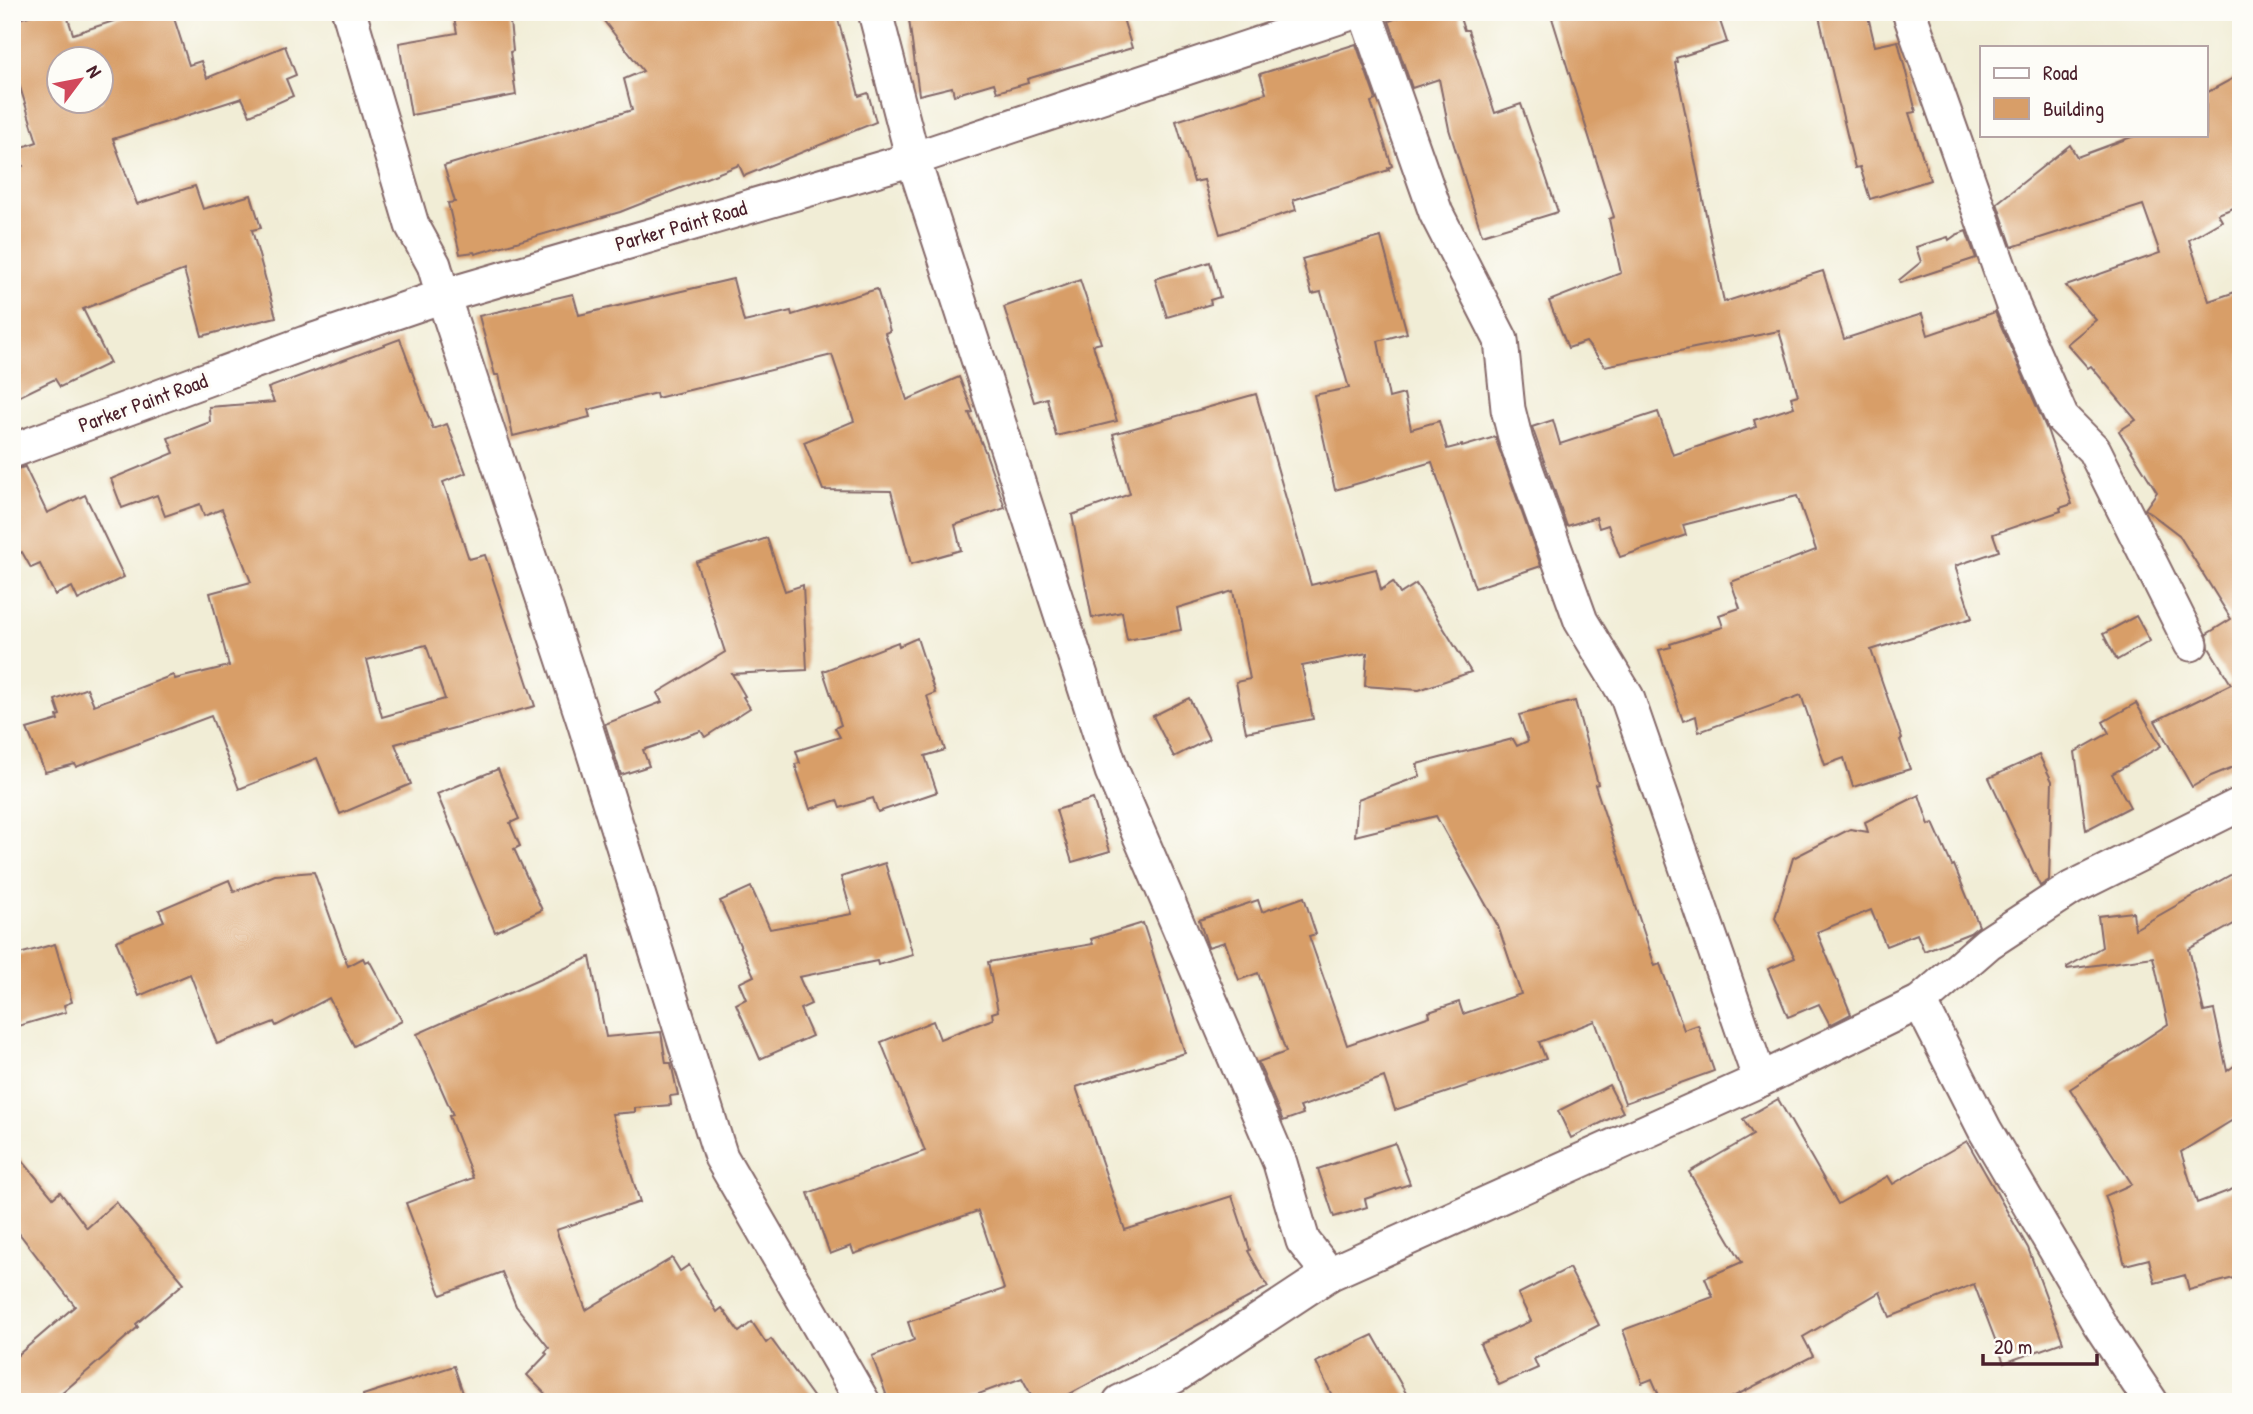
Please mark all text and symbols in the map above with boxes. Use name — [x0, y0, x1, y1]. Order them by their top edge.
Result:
north arrow — [46, 46, 116, 116]
legend — [1980, 46, 2208, 136]
text: Road — [2043, 58, 2077, 87]
text: N — [81, 60, 108, 82]
text: Building — [2043, 94, 2104, 123]
street label: Parker Paint Road — [612, 193, 750, 258]
street label: Parker Paint Road — [74, 366, 211, 439]
scale bar — [1983, 1323, 2097, 1367]
text: 20 m — [1994, 1332, 2032, 1361]

